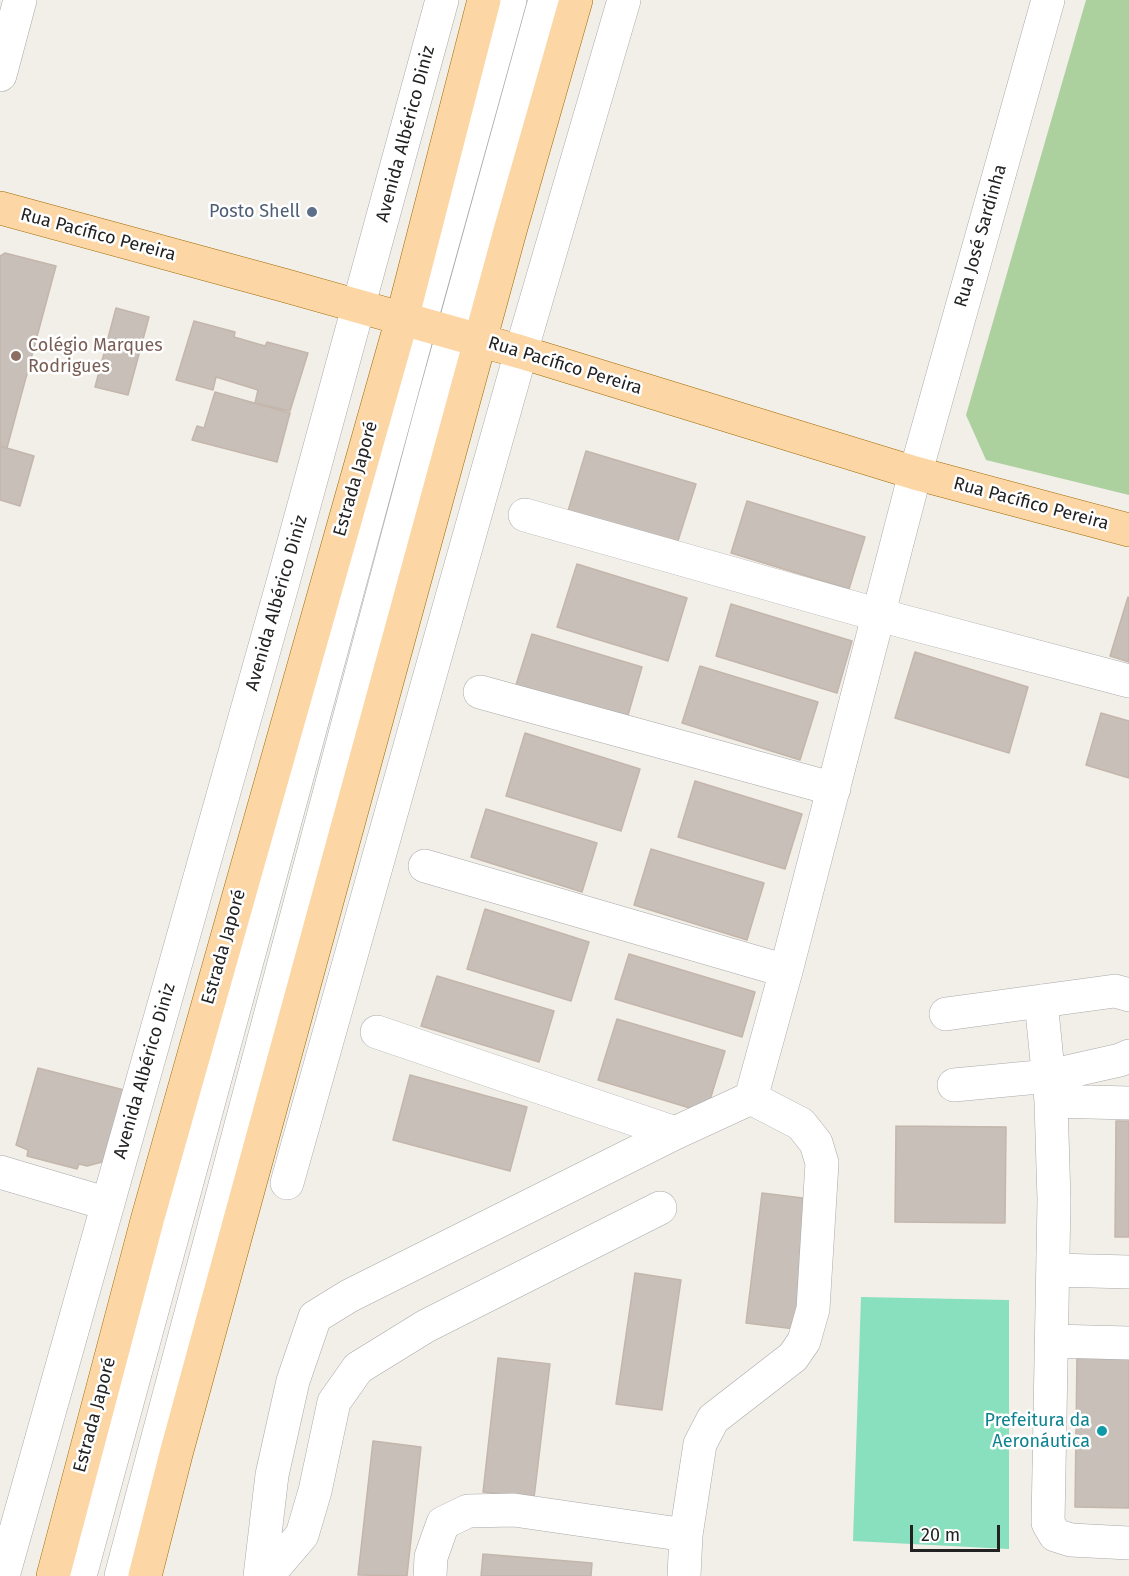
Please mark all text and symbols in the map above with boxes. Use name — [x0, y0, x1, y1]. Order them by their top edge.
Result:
street label: Avenida Albérico Diniz — [372, 43, 440, 225]
street label: Rua José Sardinha — [950, 162, 1012, 310]
place label: Posto Shell — [209, 201, 300, 223]
street label: Rua Pacífico Pereira — [18, 204, 178, 266]
marker: Posto Shell — [305, 205, 319, 219]
street label: Rua Pacífico Pereira — [485, 332, 645, 400]
place label: Colégio Marques Rodrigues — [28, 335, 163, 378]
marker: Colégio Marques Rodrigues — [9, 349, 23, 363]
street label: Estrada Japoré — [329, 419, 383, 539]
street label: Rua Pacífico Pereira — [951, 473, 1111, 535]
street label: Avenida Albérico Diniz — [242, 513, 312, 693]
street label: Estrada Japoré — [197, 887, 251, 1007]
street label: Avenida Albérico Diniz — [110, 981, 180, 1161]
street label: Estrada Japoré — [69, 1355, 121, 1475]
place label: Prefeitura da Aeronáutica — [985, 1410, 1090, 1452]
marker: Prefeitura da Aeronáutica — [1095, 1424, 1109, 1438]
scale bar — [913, 1513, 1003, 1551]
text: 20 m — [921, 1524, 960, 1546]

